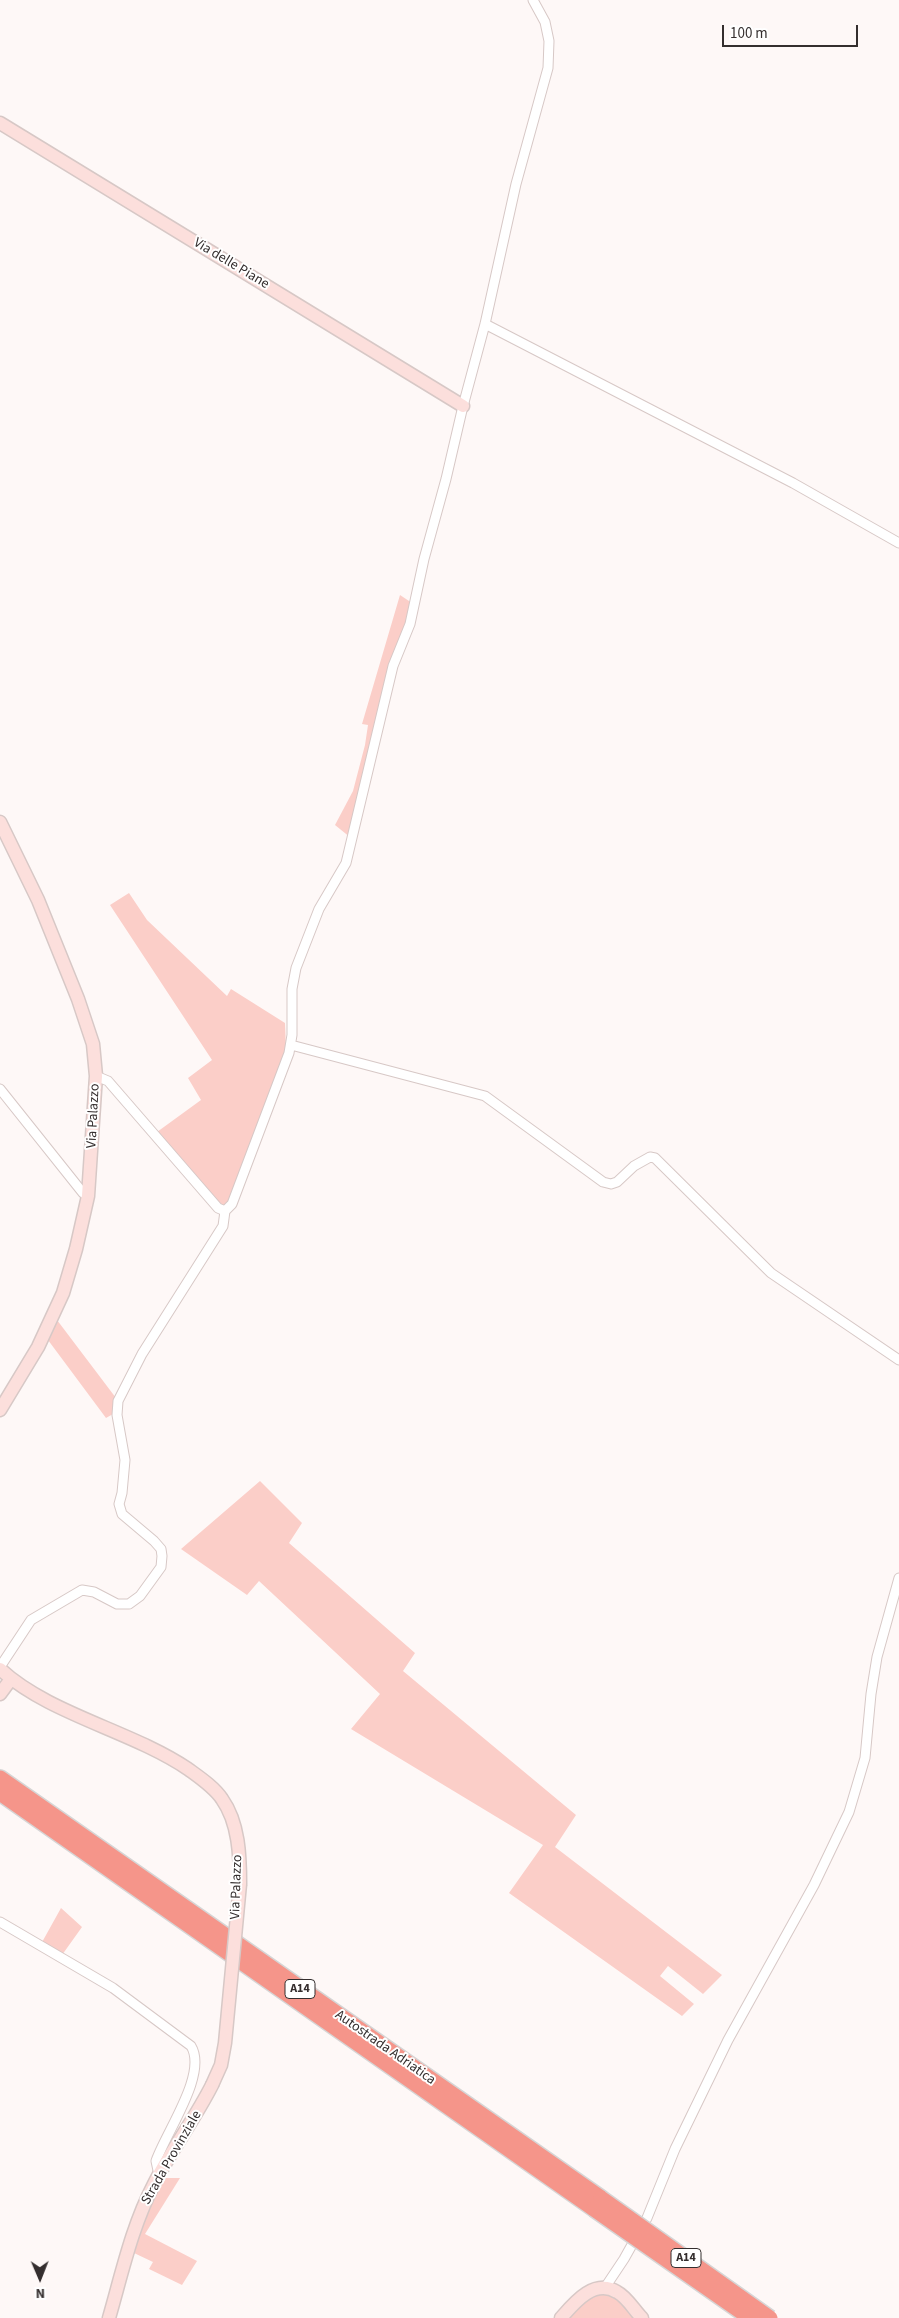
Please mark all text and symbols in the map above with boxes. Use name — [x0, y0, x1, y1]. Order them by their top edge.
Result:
scale bar — [724, 15, 860, 47]
text: 100 m — [730, 23, 768, 44]
street label: Via delle Piane — [190, 235, 272, 293]
street label: Via Palazzo — [84, 1083, 104, 1149]
street label: Via Palazzo — [227, 1854, 247, 1920]
road number: A14 — [285, 1980, 315, 1998]
street label: Autostrada Adriatica — [332, 2007, 438, 2089]
street label: Strada Provinziale — [138, 2108, 206, 2208]
road number: A14 — [671, 2248, 701, 2268]
north arrow — [15, 2253, 65, 2303]
text: N — [35, 2283, 45, 2303]

